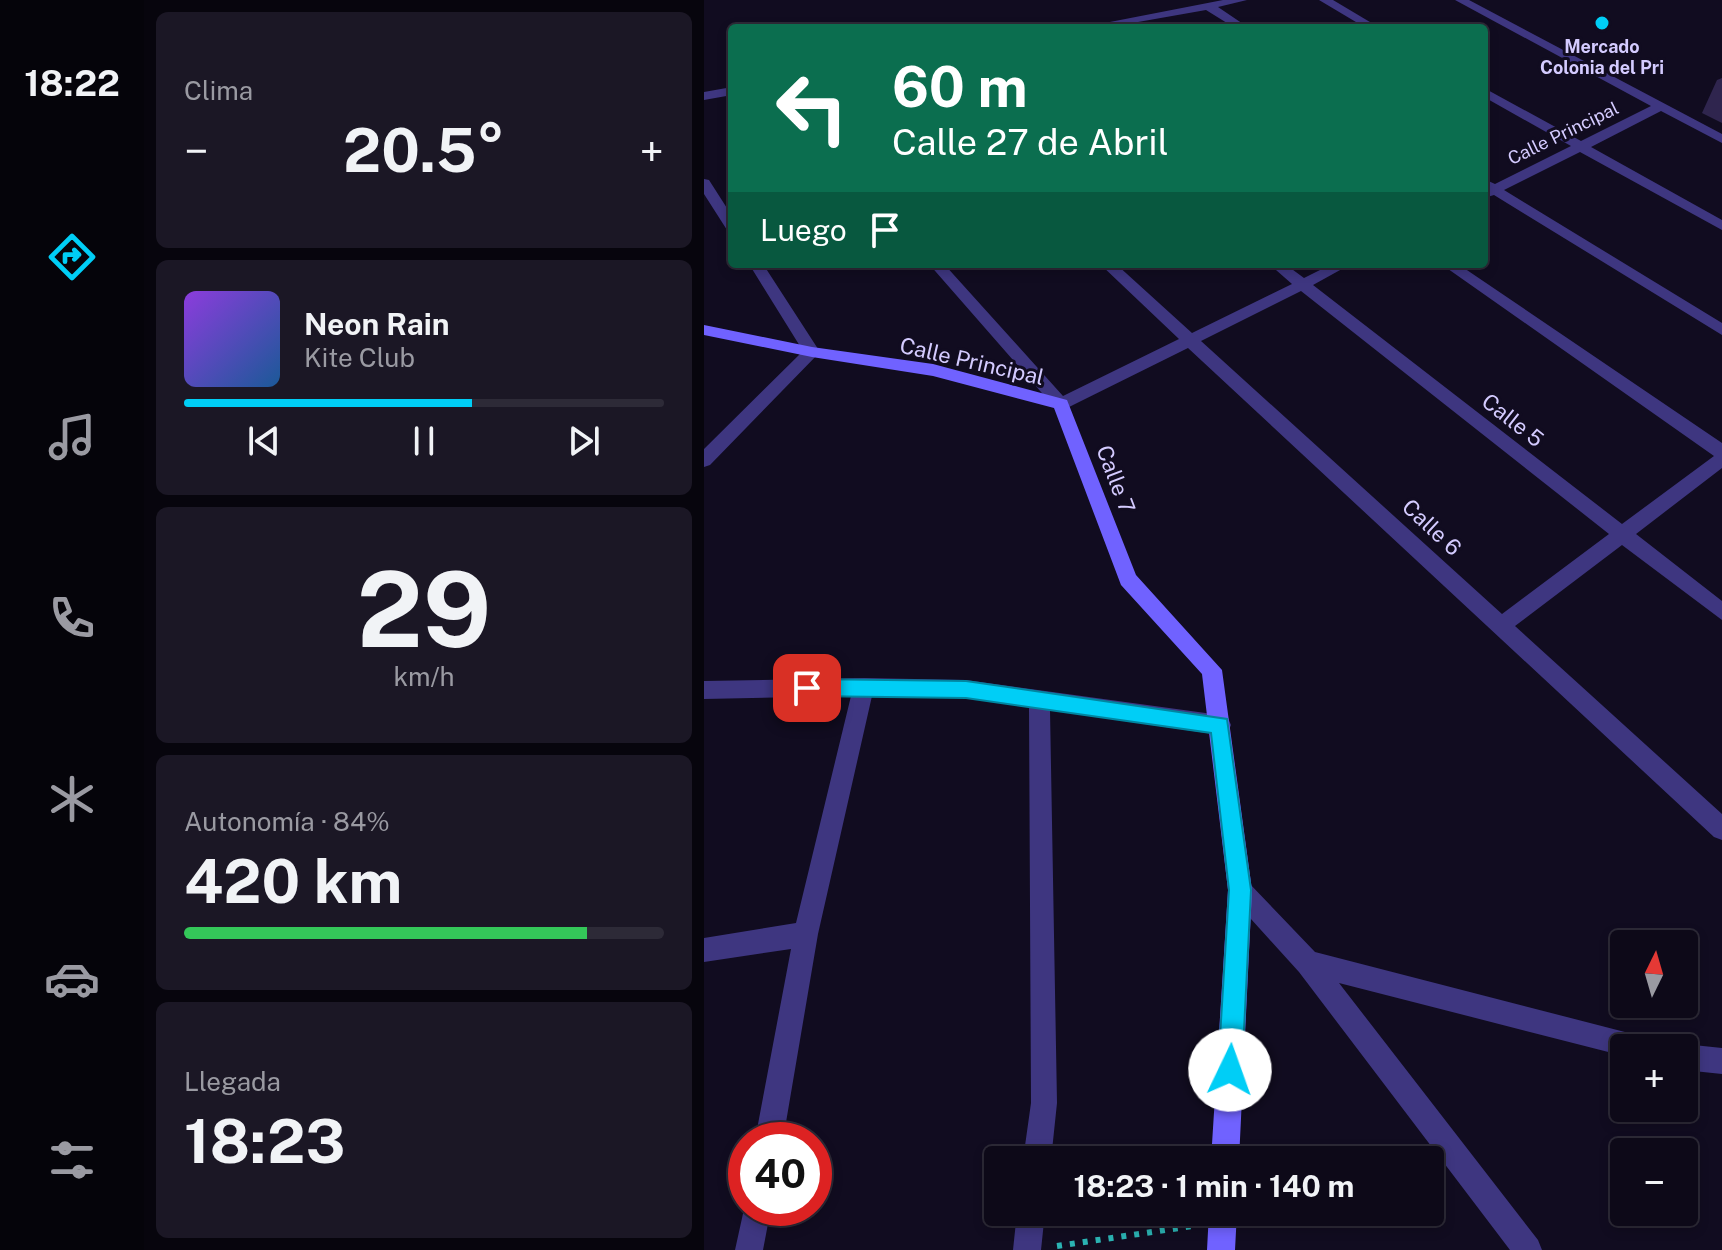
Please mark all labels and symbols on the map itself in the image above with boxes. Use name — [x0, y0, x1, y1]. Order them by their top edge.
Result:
marker: Mercado Colonia del Pri — [1593, 14, 1611, 32]
place label: Mercado Colonia del Pri — [1540, 36, 1664, 78]
street label: Calle Principal — [1504, 97, 1622, 169]
street label: Calle Principal — [897, 332, 1047, 390]
street label: Calle 5 — [1477, 388, 1549, 452]
street label: Calle 7 — [1091, 441, 1141, 517]
street label: Calle 6 — [1397, 493, 1467, 561]
pin — [773, 654, 841, 722]
north arrow — [1610, 930, 1698, 1018]
position arrow — [1188, 1028, 1272, 1112]
speed limit sign: 40 — [728, 1122, 832, 1226]

